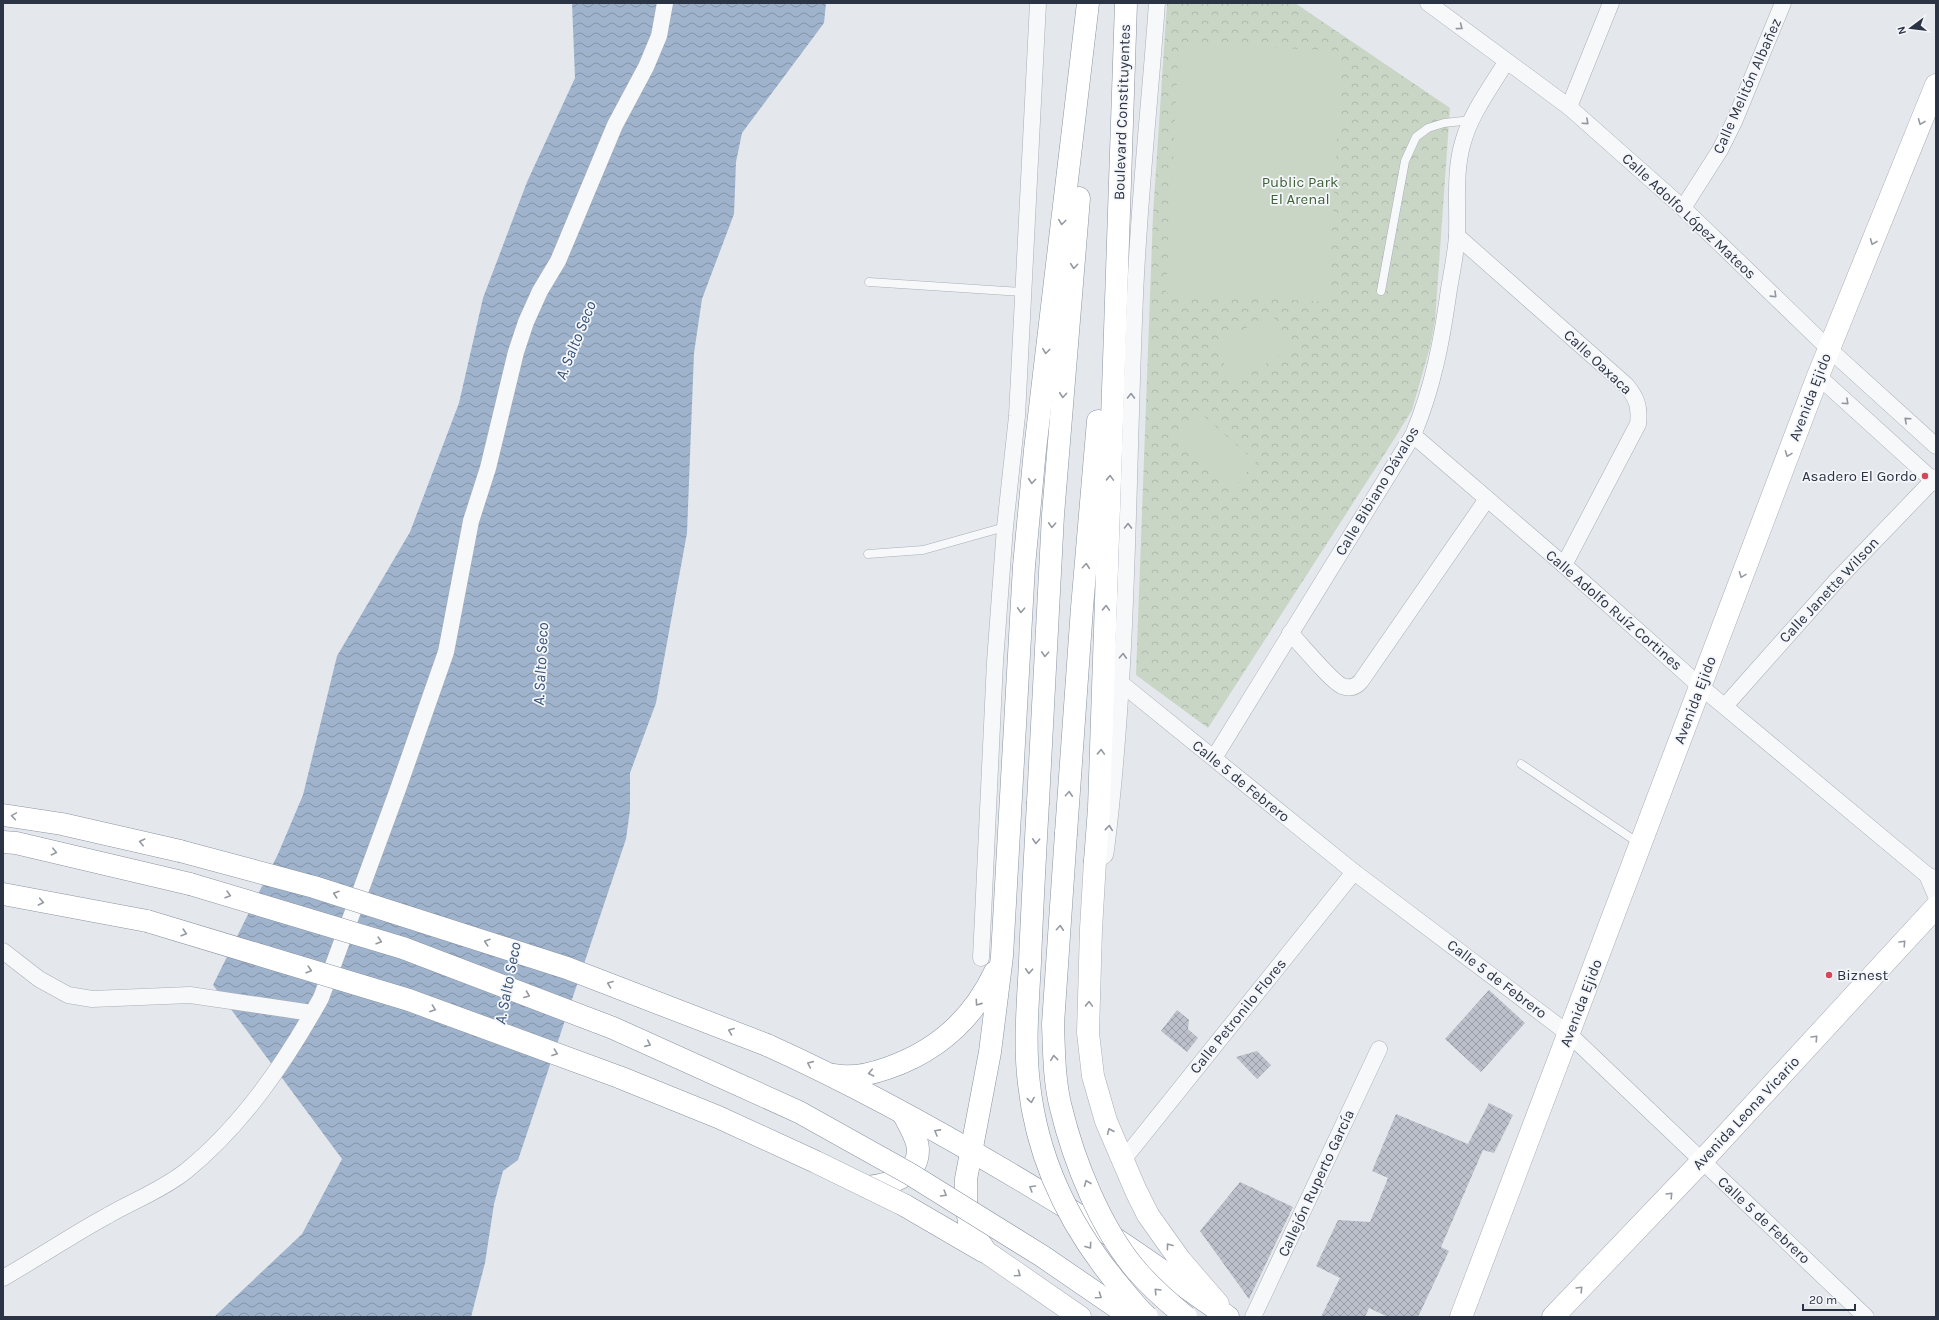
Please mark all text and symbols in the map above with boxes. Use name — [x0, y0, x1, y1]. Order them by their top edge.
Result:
north arrow — [1891, 8, 1931, 48]
street label: Calle Melitón Albañez — [1709, 15, 1785, 157]
one-way arrow — [1455, 22, 1462, 29]
street label: Boulevard Constituyentes — [1110, 24, 1134, 200]
text: N — [1895, 25, 1909, 36]
one-way arrow — [1581, 117, 1588, 124]
one-way arrow — [1918, 118, 1926, 125]
street label: Calle Adolfo López Mateos — [1618, 149, 1760, 283]
park label: Public Park El Arenal — [1262, 173, 1338, 208]
one-way arrow — [1058, 219, 1067, 225]
one-way arrow — [1869, 239, 1877, 246]
one-way arrow — [1070, 262, 1079, 269]
one-way arrow — [1769, 290, 1777, 298]
water label: A. Salto Seco — [551, 298, 600, 382]
street label: Calle Oaxaca — [1560, 326, 1636, 398]
one-way arrow — [1042, 348, 1051, 355]
street label: Avenida Ejido — [1785, 351, 1835, 443]
one-way arrow — [1059, 392, 1068, 398]
one-way arrow — [1127, 393, 1136, 399]
one-way arrow — [1842, 397, 1849, 404]
one-way arrow — [1904, 417, 1912, 425]
street label: Calle Bibiano Dávalos — [1331, 423, 1423, 559]
one-way arrow — [1785, 450, 1793, 457]
place label: Asadero El Gordo — [1802, 467, 1917, 485]
marker: Asadero El Gordo — [1920, 471, 1930, 481]
one-way arrow — [1106, 475, 1114, 481]
one-way arrow — [1027, 478, 1036, 484]
one-way arrow — [1048, 522, 1056, 528]
one-way arrow — [1124, 523, 1133, 529]
street label: Calle Janette Wilson — [1775, 533, 1883, 647]
street label: Calle Adolfo Ruíz Cortines — [1542, 546, 1686, 674]
one-way arrow — [1081, 563, 1090, 569]
one-way arrow — [1739, 572, 1747, 579]
one-way arrow — [1101, 605, 1110, 611]
one-way arrow — [1017, 607, 1026, 613]
water label: A. Salto Seco — [529, 622, 552, 706]
one-way arrow — [1041, 651, 1050, 657]
one-way arrow — [1119, 653, 1127, 659]
street label: Avenida Ejido — [1670, 654, 1720, 746]
street label: Calle 5 de Febrero — [1189, 736, 1293, 826]
one-way arrow — [1097, 749, 1105, 755]
one-way arrow — [1065, 791, 1074, 797]
one-way arrow — [11, 812, 18, 821]
one-way arrow — [1104, 825, 1113, 831]
one-way arrow — [1031, 838, 1040, 844]
one-way arrow — [139, 839, 145, 847]
one-way arrow — [51, 848, 57, 856]
one-way arrow — [224, 890, 231, 899]
one-way arrow — [333, 890, 340, 899]
one-way arrow — [38, 897, 44, 905]
one-way arrow — [1056, 925, 1064, 931]
one-way arrow — [180, 928, 187, 937]
one-way arrow — [375, 936, 382, 945]
street label: Calle 5 de Febrero — [1444, 936, 1550, 1022]
one-way arrow — [484, 938, 491, 947]
water label: A. Salto Seco — [490, 940, 525, 1026]
one-way arrow — [1899, 940, 1906, 947]
street label: Calle Petronilo Flores — [1186, 955, 1290, 1077]
street label: Avenida Ejido — [1556, 957, 1606, 1049]
one-way arrow — [305, 965, 312, 974]
place label: Biznest — [1837, 966, 1889, 984]
one-way arrow — [1025, 968, 1034, 974]
marker: Biznest — [1824, 970, 1834, 980]
one-way arrow — [606, 981, 613, 989]
one-way arrow — [524, 991, 531, 999]
one-way arrow — [976, 999, 983, 1006]
one-way arrow — [1085, 1001, 1093, 1007]
one-way arrow — [429, 1004, 436, 1012]
one-way arrow — [728, 1028, 735, 1036]
one-way arrow — [1811, 1035, 1818, 1043]
one-way arrow — [644, 1039, 651, 1047]
one-way arrow — [551, 1049, 558, 1057]
street label: Avenida Leona Vicario — [1689, 1053, 1803, 1173]
one-way arrow — [1050, 1055, 1059, 1061]
one-way arrow — [807, 1061, 814, 1069]
one-way arrow — [868, 1069, 875, 1077]
one-way arrow — [1027, 1097, 1035, 1103]
street label: Callejón Ruperto García — [1274, 1106, 1358, 1260]
one-way arrow — [1107, 1128, 1115, 1135]
one-way arrow — [934, 1130, 941, 1137]
street label: Calle 5 de Febrero — [1714, 1172, 1814, 1268]
one-way arrow — [1084, 1179, 1092, 1187]
one-way arrow — [1029, 1185, 1036, 1192]
one-way arrow — [940, 1189, 947, 1197]
one-way arrow — [1665, 1192, 1673, 1200]
one-way arrow — [1084, 1242, 1091, 1249]
one-way arrow — [1167, 1244, 1174, 1251]
one-way arrow — [1014, 1270, 1021, 1277]
one-way arrow — [1575, 1286, 1583, 1294]
scale bar — [1803, 1286, 1855, 1312]
one-way arrow — [1154, 1288, 1162, 1296]
one-way arrow — [1095, 1291, 1102, 1298]
text: 20 m — [1809, 1293, 1837, 1307]

